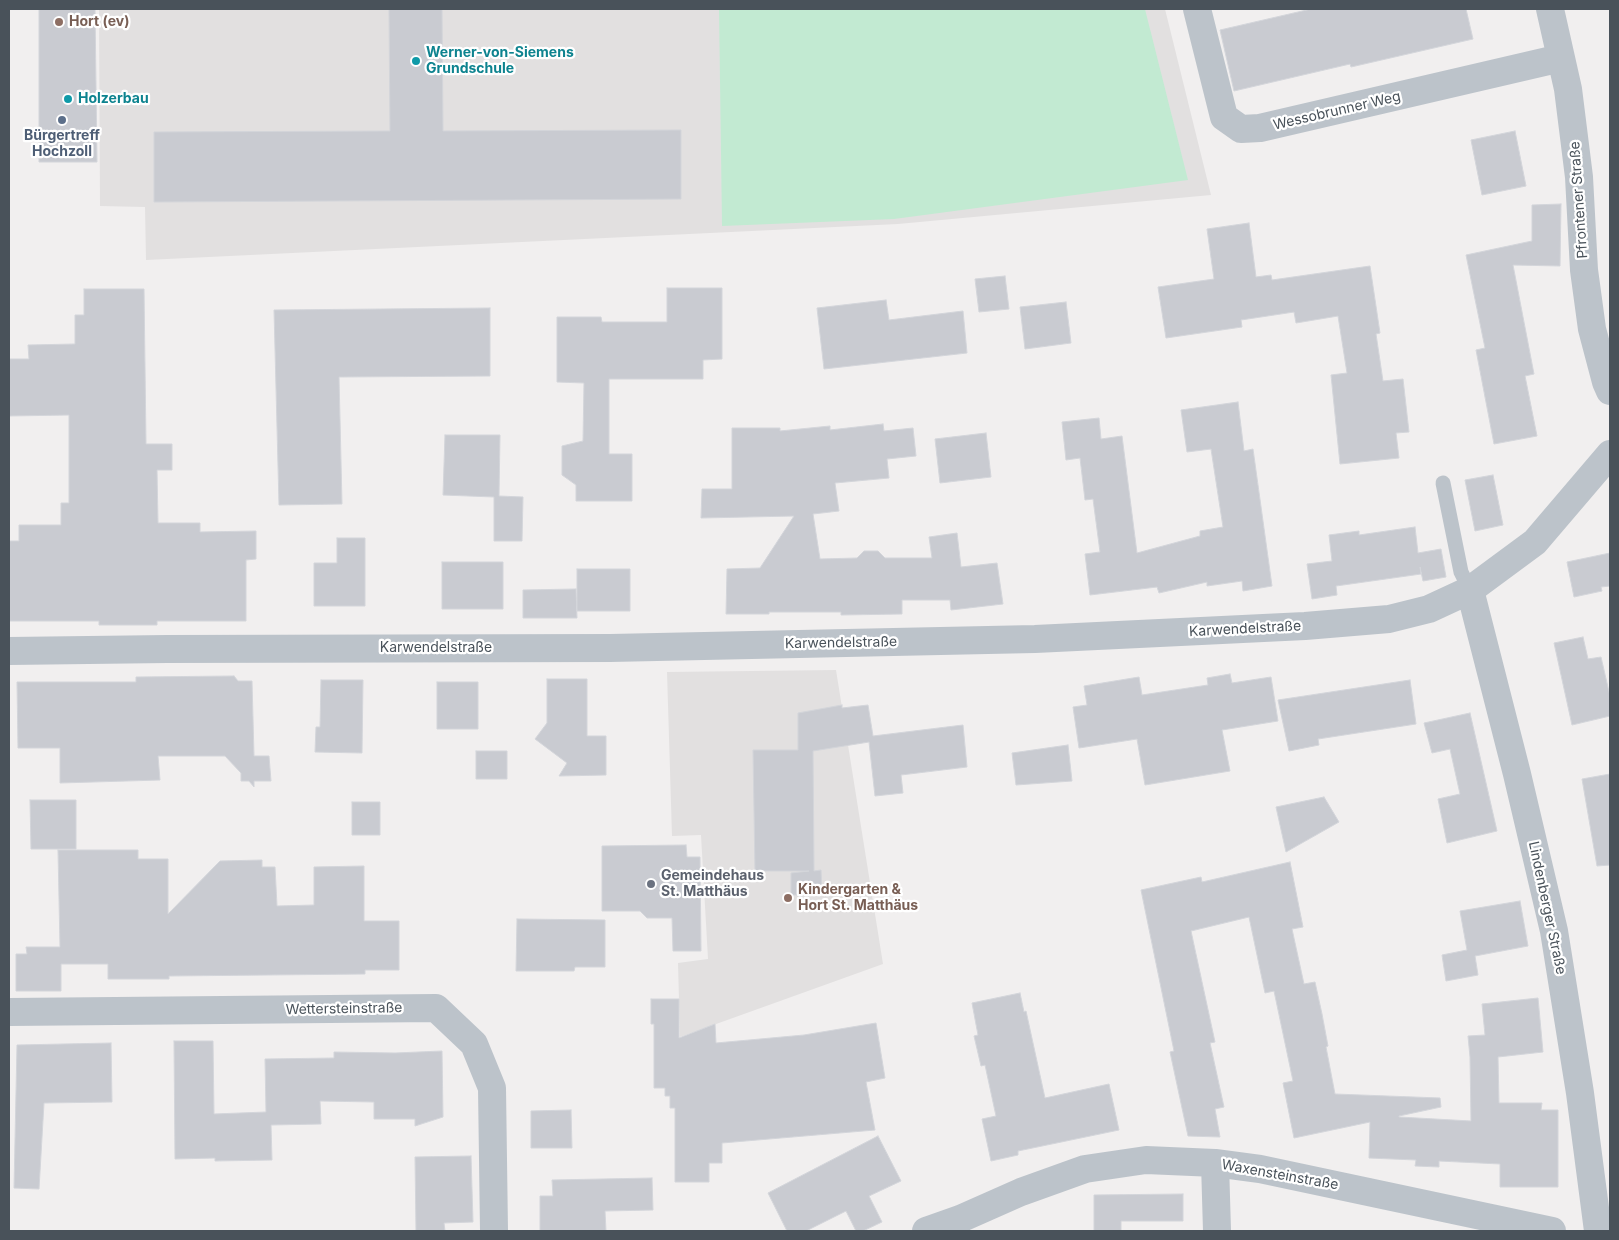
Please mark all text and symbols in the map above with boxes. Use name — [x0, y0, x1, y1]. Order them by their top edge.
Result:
place label: Hort (ev) — [69, 14, 129, 30]
marker: Hort (ev) — [53, 16, 65, 28]
place label: Werner-von-Siemens Grundschule — [426, 45, 574, 78]
marker: Werner-von-Siemens Grundschule — [410, 55, 422, 67]
street label: Wessobrunner Weg — [1272, 88, 1402, 134]
place label: Holzerbau — [78, 91, 149, 107]
marker: Holzerbau — [62, 93, 74, 105]
marker: Bürgertreff Hochzoll — [56, 114, 68, 126]
place label: Bürgertreff Hochzoll — [24, 128, 100, 160]
street label: Pfrontener Straße — [1567, 141, 1591, 259]
street label: Karwendelstraße — [1188, 618, 1302, 640]
street label: Karwendelstraße — [785, 634, 897, 652]
street label: Karwendelstraße — [380, 640, 492, 656]
street label: Lindenberger Straße — [1525, 840, 1569, 976]
place label: Gemeindehaus St. Matthäus — [661, 868, 764, 900]
marker: Gemeindehaus St. Matthäus — [645, 878, 657, 890]
place label: Kindergarten & Hort St. Matthäus — [798, 882, 918, 914]
marker: Kindergarten & Hort St. Matthäus — [782, 892, 794, 904]
street label: Wettersteinstraße — [285, 1000, 403, 1018]
street label: Waxensteinstraße — [1220, 1156, 1340, 1194]

